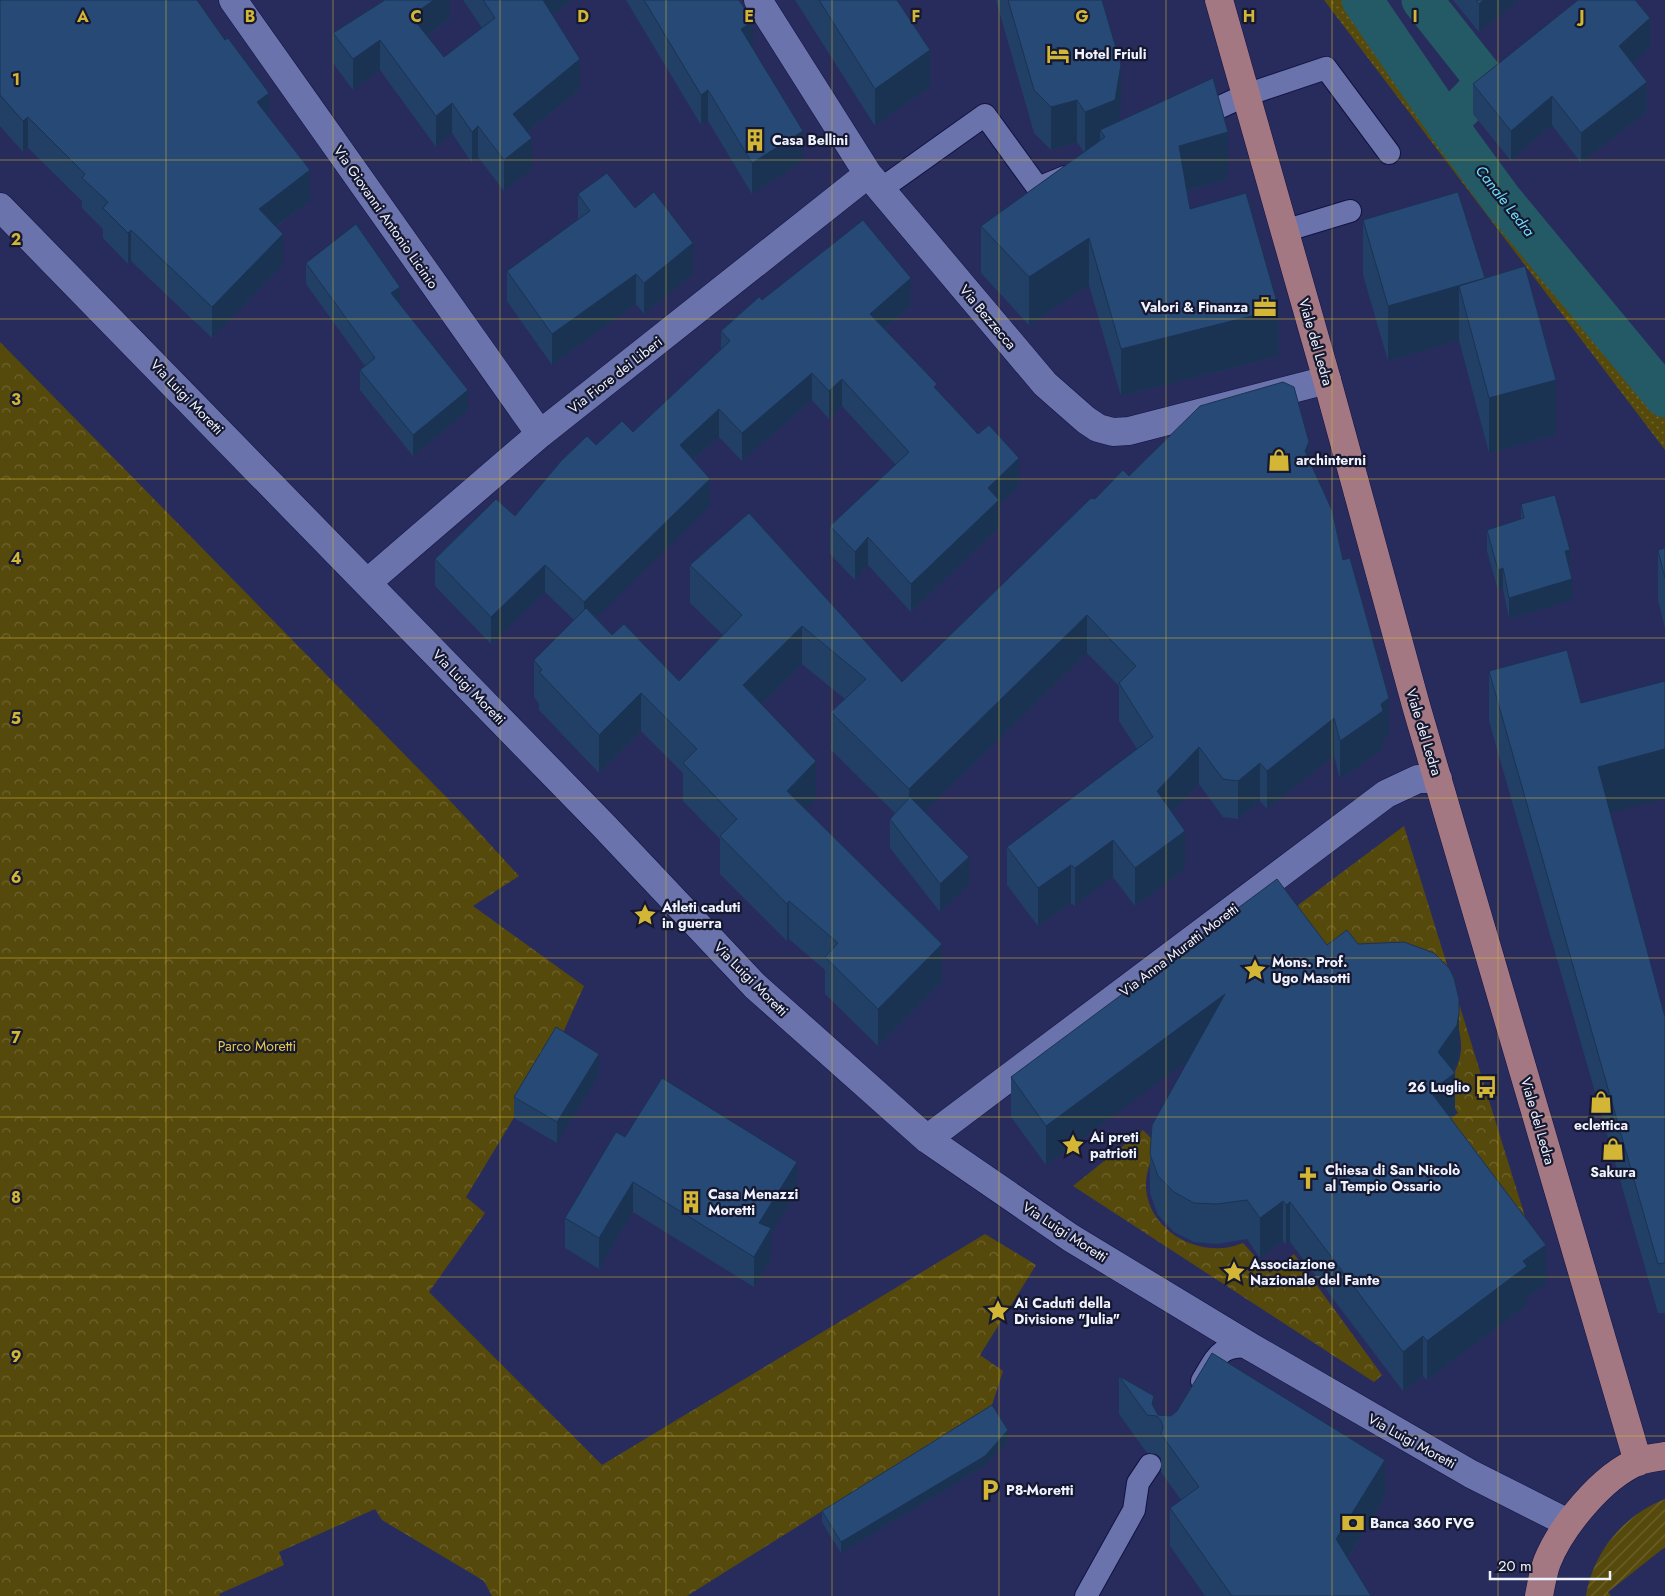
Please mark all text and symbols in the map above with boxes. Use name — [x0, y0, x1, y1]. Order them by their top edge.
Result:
text: A — [76, 5, 89, 28]
text: B — [245, 5, 255, 28]
text: C — [410, 5, 422, 28]
text: D — [577, 5, 589, 28]
text: E — [744, 5, 754, 28]
text: F — [912, 5, 920, 28]
text: G — [1075, 5, 1089, 28]
text: H — [1243, 5, 1255, 28]
text: I — [1412, 5, 1418, 28]
text: J — [1576, 5, 1585, 28]
hotel icon: Hotel Friuli — [1045, 41, 1071, 67]
place label: Hotel Friuli — [1074, 44, 1147, 64]
text: 1 — [12, 68, 20, 91]
building icon: Casa Bellini — [742, 127, 768, 153]
place label: Casa Bellini — [772, 130, 848, 150]
street label: Via Giovanni Antonio Licinio — [329, 141, 443, 293]
water label: Canale Ledra — [1470, 161, 1540, 242]
text: 2 — [11, 228, 21, 251]
street label: Via Bezzecca — [955, 280, 1021, 354]
office icon: Valori & Finanza — [1252, 294, 1278, 320]
street label: Viale del Ledra — [1294, 296, 1338, 388]
place label: Valori & Finanza — [1140, 297, 1248, 317]
street label: Via Fiore dei Liberi — [564, 332, 666, 418]
street label: Via Luigi Moretti — [146, 355, 228, 439]
text: 3 — [11, 388, 21, 411]
shop icon: archinterni — [1266, 447, 1292, 473]
place label: archinterni — [1296, 450, 1366, 470]
text: 4 — [10, 547, 22, 570]
street label: Via Luigi Moretti — [428, 645, 510, 729]
street label: Viale del Ledra — [1401, 686, 1447, 778]
text: 5 — [11, 707, 21, 730]
text: 6 — [11, 866, 21, 889]
place label: Atleti caduti in guerra — [661, 897, 741, 933]
street label: Via Anna Muratti Moretti — [1115, 898, 1243, 1002]
place icon: Atleti caduti in guerra — [632, 902, 658, 928]
street label: Via Luigi Moretti — [709, 937, 793, 1021]
place label: Mons. Prof. Ugo Masotti — [1272, 952, 1350, 988]
place icon: Mons. Prof. Ugo Masotti — [1242, 957, 1268, 983]
text: 7 — [11, 1026, 21, 1049]
park label: Parco Moretti — [218, 1036, 296, 1056]
bus stop icon: 26 Luglio — [1473, 1074, 1499, 1100]
street label: Viale del Ledra — [1516, 1075, 1560, 1167]
place label: 26 Luglio — [1408, 1077, 1470, 1097]
shop icon: eclettica — [1588, 1089, 1614, 1115]
place label: eclettica — [1574, 1115, 1628, 1135]
place label: Ai preti patrioti — [1089, 1127, 1139, 1163]
place icon: Ai preti patrioti — [1060, 1132, 1086, 1158]
shop icon: Sakura — [1600, 1136, 1626, 1162]
place label: Chiesa di San Nicolò al Tempio Ossario — [1325, 1160, 1460, 1196]
place label: Sakura — [1590, 1162, 1636, 1182]
church icon: Chiesa di San Nicolò al Tempio Ossario — [1295, 1165, 1321, 1191]
place label: Casa Menazzi Moretti — [708, 1184, 799, 1220]
text: 8 — [11, 1186, 21, 1209]
building icon: Casa Menazzi Moretti — [678, 1189, 704, 1215]
street label: Via Luigi Moretti — [1019, 1197, 1111, 1267]
place label: Associazione Nazionale del Fante — [1249, 1254, 1380, 1290]
place icon: Associazione Nazionale del Fante — [1221, 1259, 1247, 1285]
place label: Ai Caduti della Divisione "Julia" — [1013, 1293, 1120, 1329]
place icon: Ai Caduti della Divisione "Julia" — [985, 1298, 1011, 1324]
text: 9 — [11, 1345, 21, 1368]
street label: Via Luigi Moretti — [1364, 1409, 1460, 1473]
parking icon: P8-Moretti — [977, 1477, 1003, 1503]
place label: P8-Moretti — [1006, 1480, 1074, 1500]
bank icon: Banca 360 FVG — [1340, 1510, 1366, 1536]
place label: Banca 360 FVG — [1370, 1513, 1474, 1533]
scale bar — [1490, 1548, 1610, 1580]
text: 20 m — [1498, 1555, 1532, 1577]

